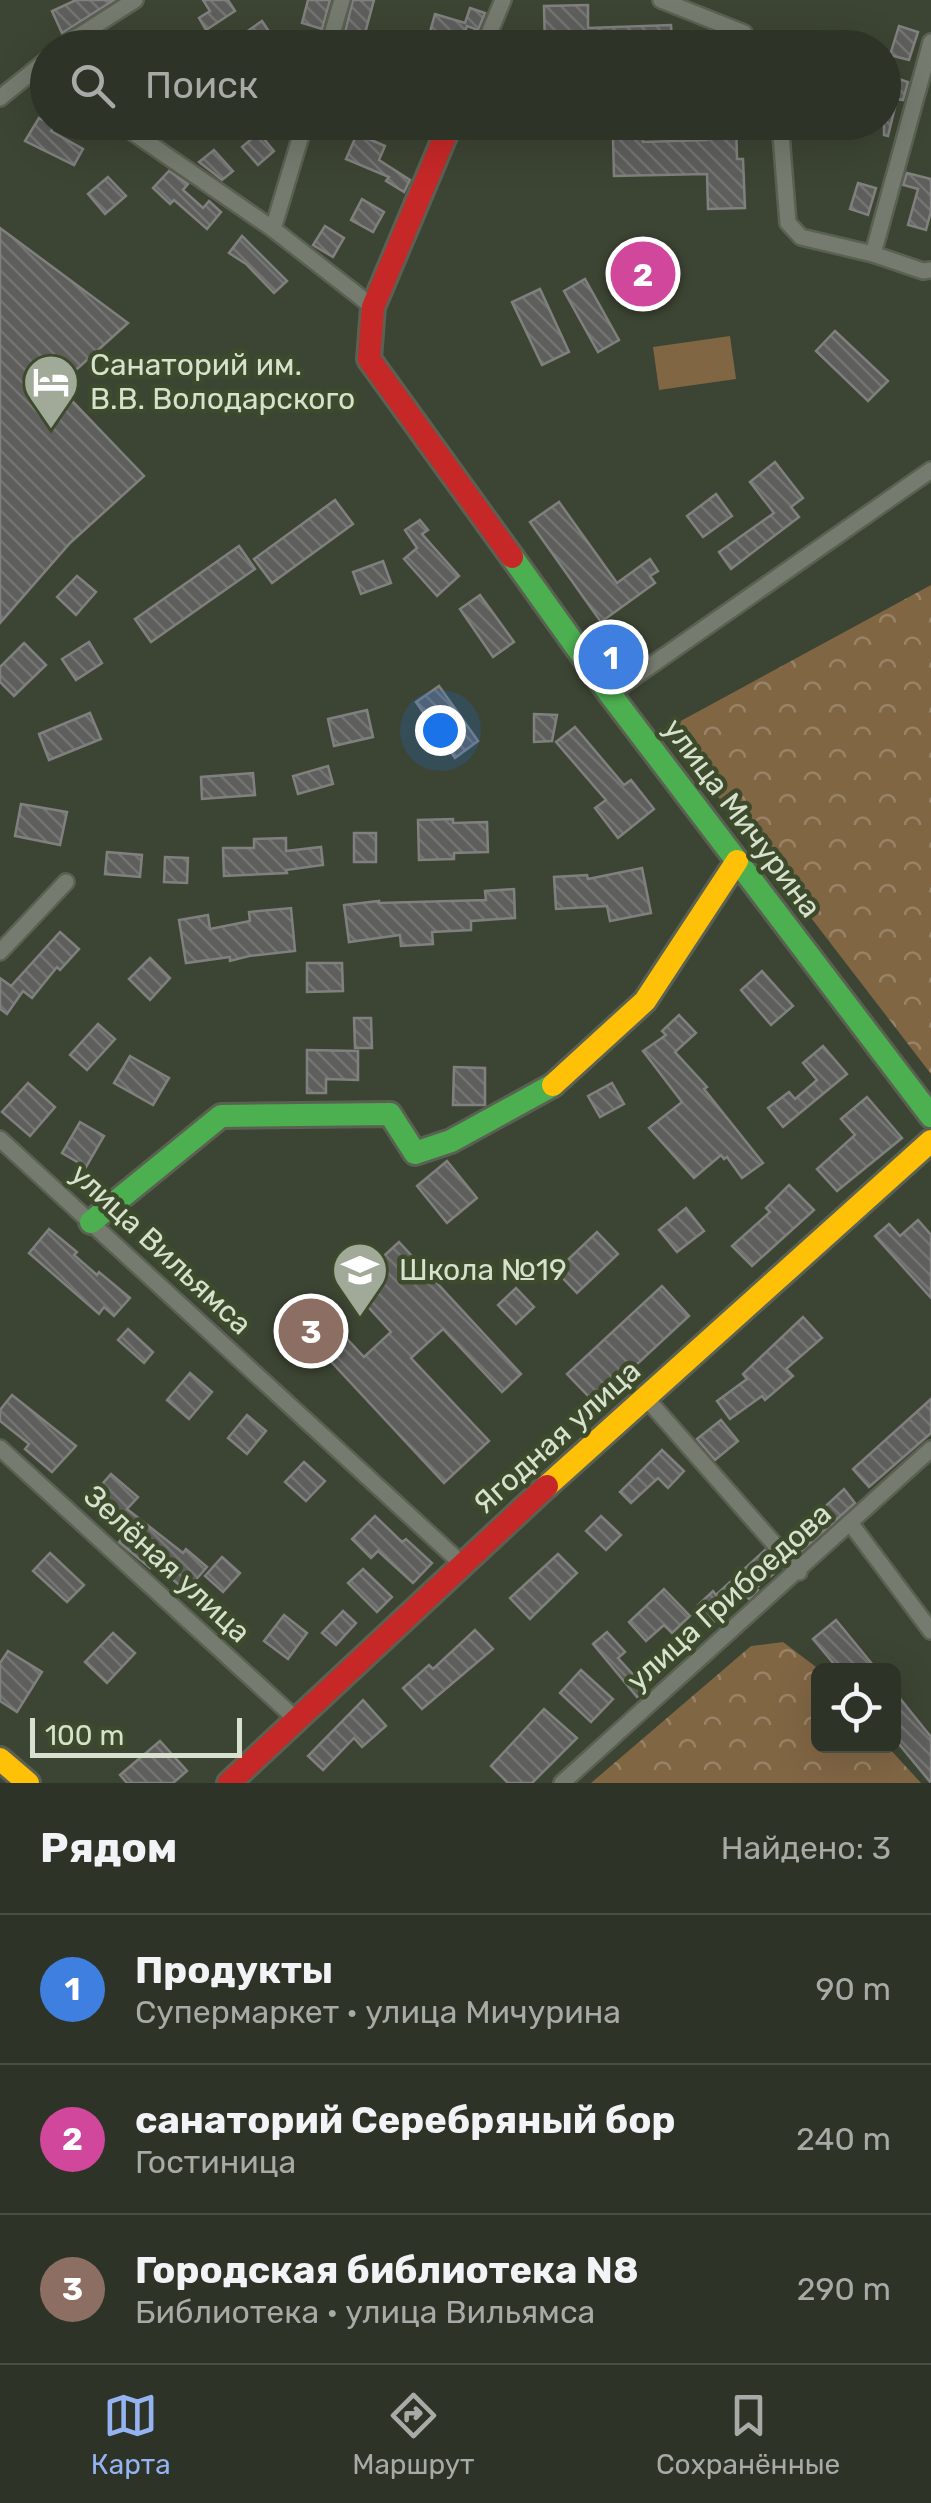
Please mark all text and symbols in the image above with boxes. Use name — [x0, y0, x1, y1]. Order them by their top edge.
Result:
search box — [30, 30, 901, 140]
icon: search — [65, 58, 120, 113]
text: Поиск — [145, 62, 258, 108]
pin: 2 — [610, 236, 676, 312]
place label: Санаторий им. В.В. Володарского — [90, 347, 355, 417]
hotel icon: Санаторий им. В.В. Володарского — [21, 352, 81, 431]
pin: 1 — [578, 620, 644, 694]
your location — [415, 705, 466, 756]
street label: улица Мичурина — [656, 711, 828, 925]
street label: улица Вильямса — [63, 1156, 259, 1342]
school or university icon: Школа №19 — [330, 1240, 390, 1319]
place label: Школа №19 — [399, 1252, 567, 1288]
pin: 3 — [278, 1294, 344, 1368]
street label: Ягодная улица — [466, 1353, 648, 1521]
street label: Зелёная улица — [76, 1478, 258, 1650]
street label: улица Грибоедова — [619, 1496, 839, 1698]
map controls — [811, 1663, 901, 1753]
button: locate — [811, 1663, 901, 1753]
scale bar — [30, 1713, 242, 1758]
text: 100 m — [45, 1719, 124, 1752]
text: Рядом — [40, 1823, 177, 1873]
text: Найдено: 3 — [721, 1829, 891, 1867]
text: Продукты — [135, 1947, 333, 1993]
text: 1 — [65, 1970, 80, 2008]
text: 90 m — [815, 1970, 891, 2008]
text: Супермаркет · улица Мичурина — [135, 1993, 621, 2031]
text: санаторий Серебряный бор — [135, 2097, 676, 2143]
text: 2 — [62, 2120, 83, 2158]
text: 240 m — [796, 2120, 891, 2158]
text: Гостиница — [135, 2143, 296, 2181]
text: Городская библиотека N8 — [135, 2247, 639, 2293]
text: 3 — [62, 2270, 83, 2308]
text: 290 m — [797, 2270, 891, 2308]
text: Библиотека · улица Вильямса — [135, 2293, 595, 2331]
tab: Карта — [91, 2388, 171, 2481]
tab: Маршрут — [352, 2388, 474, 2481]
tab: Сохранённые — [656, 2388, 840, 2481]

